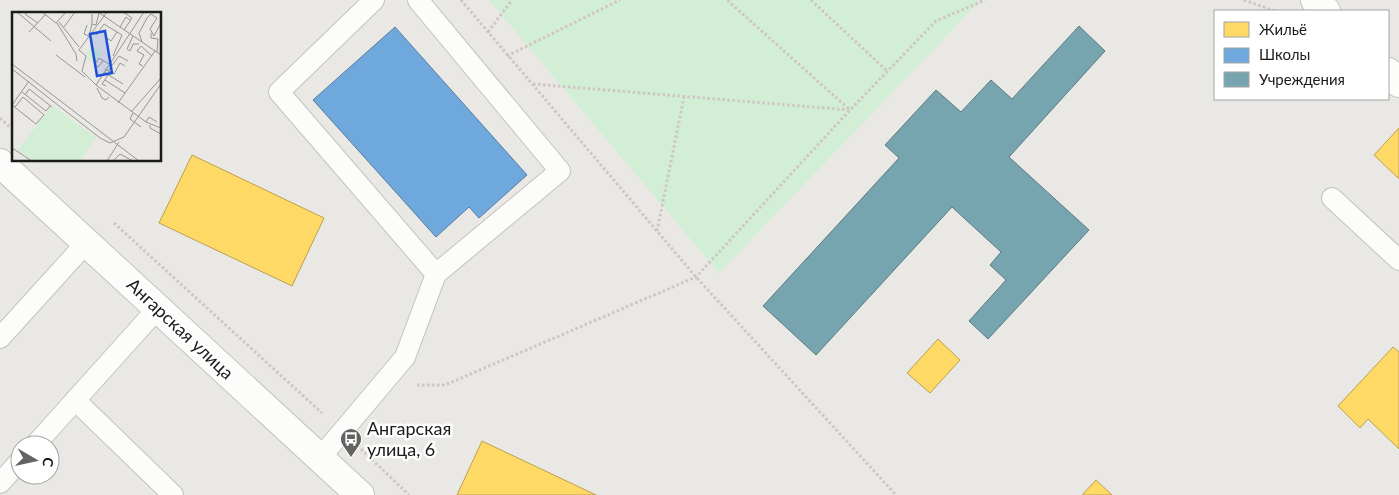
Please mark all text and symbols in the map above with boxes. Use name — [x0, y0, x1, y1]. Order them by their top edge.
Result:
legend — [1214, 10, 1389, 100]
inset map — [12, 12, 161, 161]
text: Жильё — [1259, 20, 1307, 38]
text: Школы — [1259, 45, 1310, 63]
text: Учреждения — [1259, 70, 1345, 88]
street label: Ангарская улица — [123, 273, 239, 383]
place label: Ангарская улица, 6 — [367, 417, 451, 460]
bus stop icon: Ангарская улица, 6 — [339, 427, 363, 458]
north arrow — [10, 435, 60, 485]
text: С — [39, 456, 57, 469]

